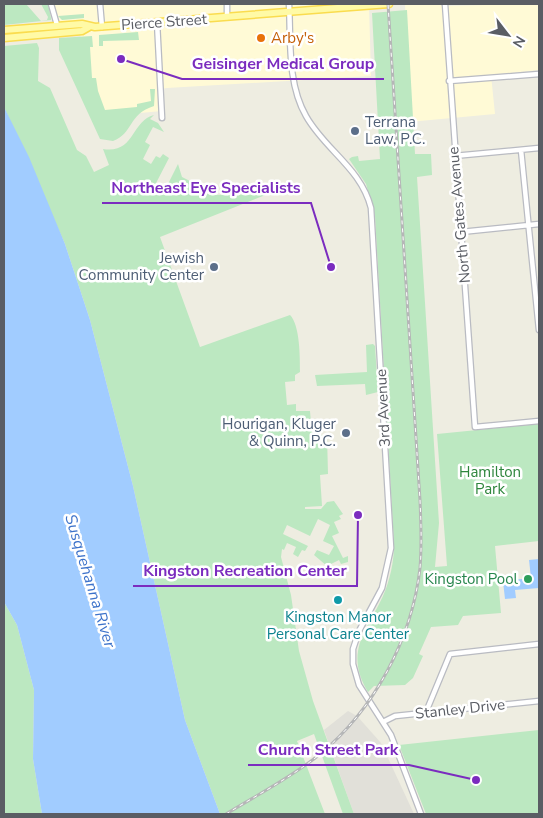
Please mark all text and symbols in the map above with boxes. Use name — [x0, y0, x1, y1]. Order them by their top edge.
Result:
street label: Pierce Street — [121, 9, 208, 35]
north arrow — [483, 10, 533, 60]
place label: Arby's — [271, 28, 314, 48]
marker: Arby's — [255, 32, 267, 44]
text: N — [508, 32, 530, 51]
callout: Geisinger Medical Group — [182, 48, 384, 79]
text: Geisinger Medical Group — [192, 53, 374, 75]
place label: Terrana Law, P.C. — [365, 112, 425, 149]
marker: Terrana Law, P.C. — [349, 125, 361, 137]
street label: North Gates Avenue — [443, 146, 475, 284]
callout: Northeast Eye Specialists — [102, 172, 311, 203]
text: Northeast Eye Specialists — [111, 177, 301, 199]
place label: Jewish Community Center — [78, 248, 205, 285]
marker: Jewish Community Center — [208, 261, 220, 273]
street label: 3rd Avenue — [371, 369, 395, 447]
place label: Hourigan, Kluger & Quinn, P.C. — [222, 414, 337, 451]
marker: Hourigan, Kluger & Quinn, P.C. — [340, 427, 352, 439]
park label: Hamilton Park — [459, 462, 521, 499]
water label: Susquehanna River — [59, 512, 121, 652]
callout: Kingston Recreation Center — [133, 555, 357, 586]
text: Kingston Recreation Center — [143, 560, 347, 582]
place label: Kingston Pool — [425, 569, 519, 589]
marker: Kingston Pool — [522, 573, 534, 585]
marker: Kingston Manor Personal Care Center — [332, 594, 344, 606]
place label: Kingston Manor Personal Care Center — [267, 607, 410, 644]
street label: Stanley Drive — [414, 694, 506, 724]
callout: Church Street Park — [248, 734, 409, 765]
text: Church Street Park — [258, 739, 399, 761]

